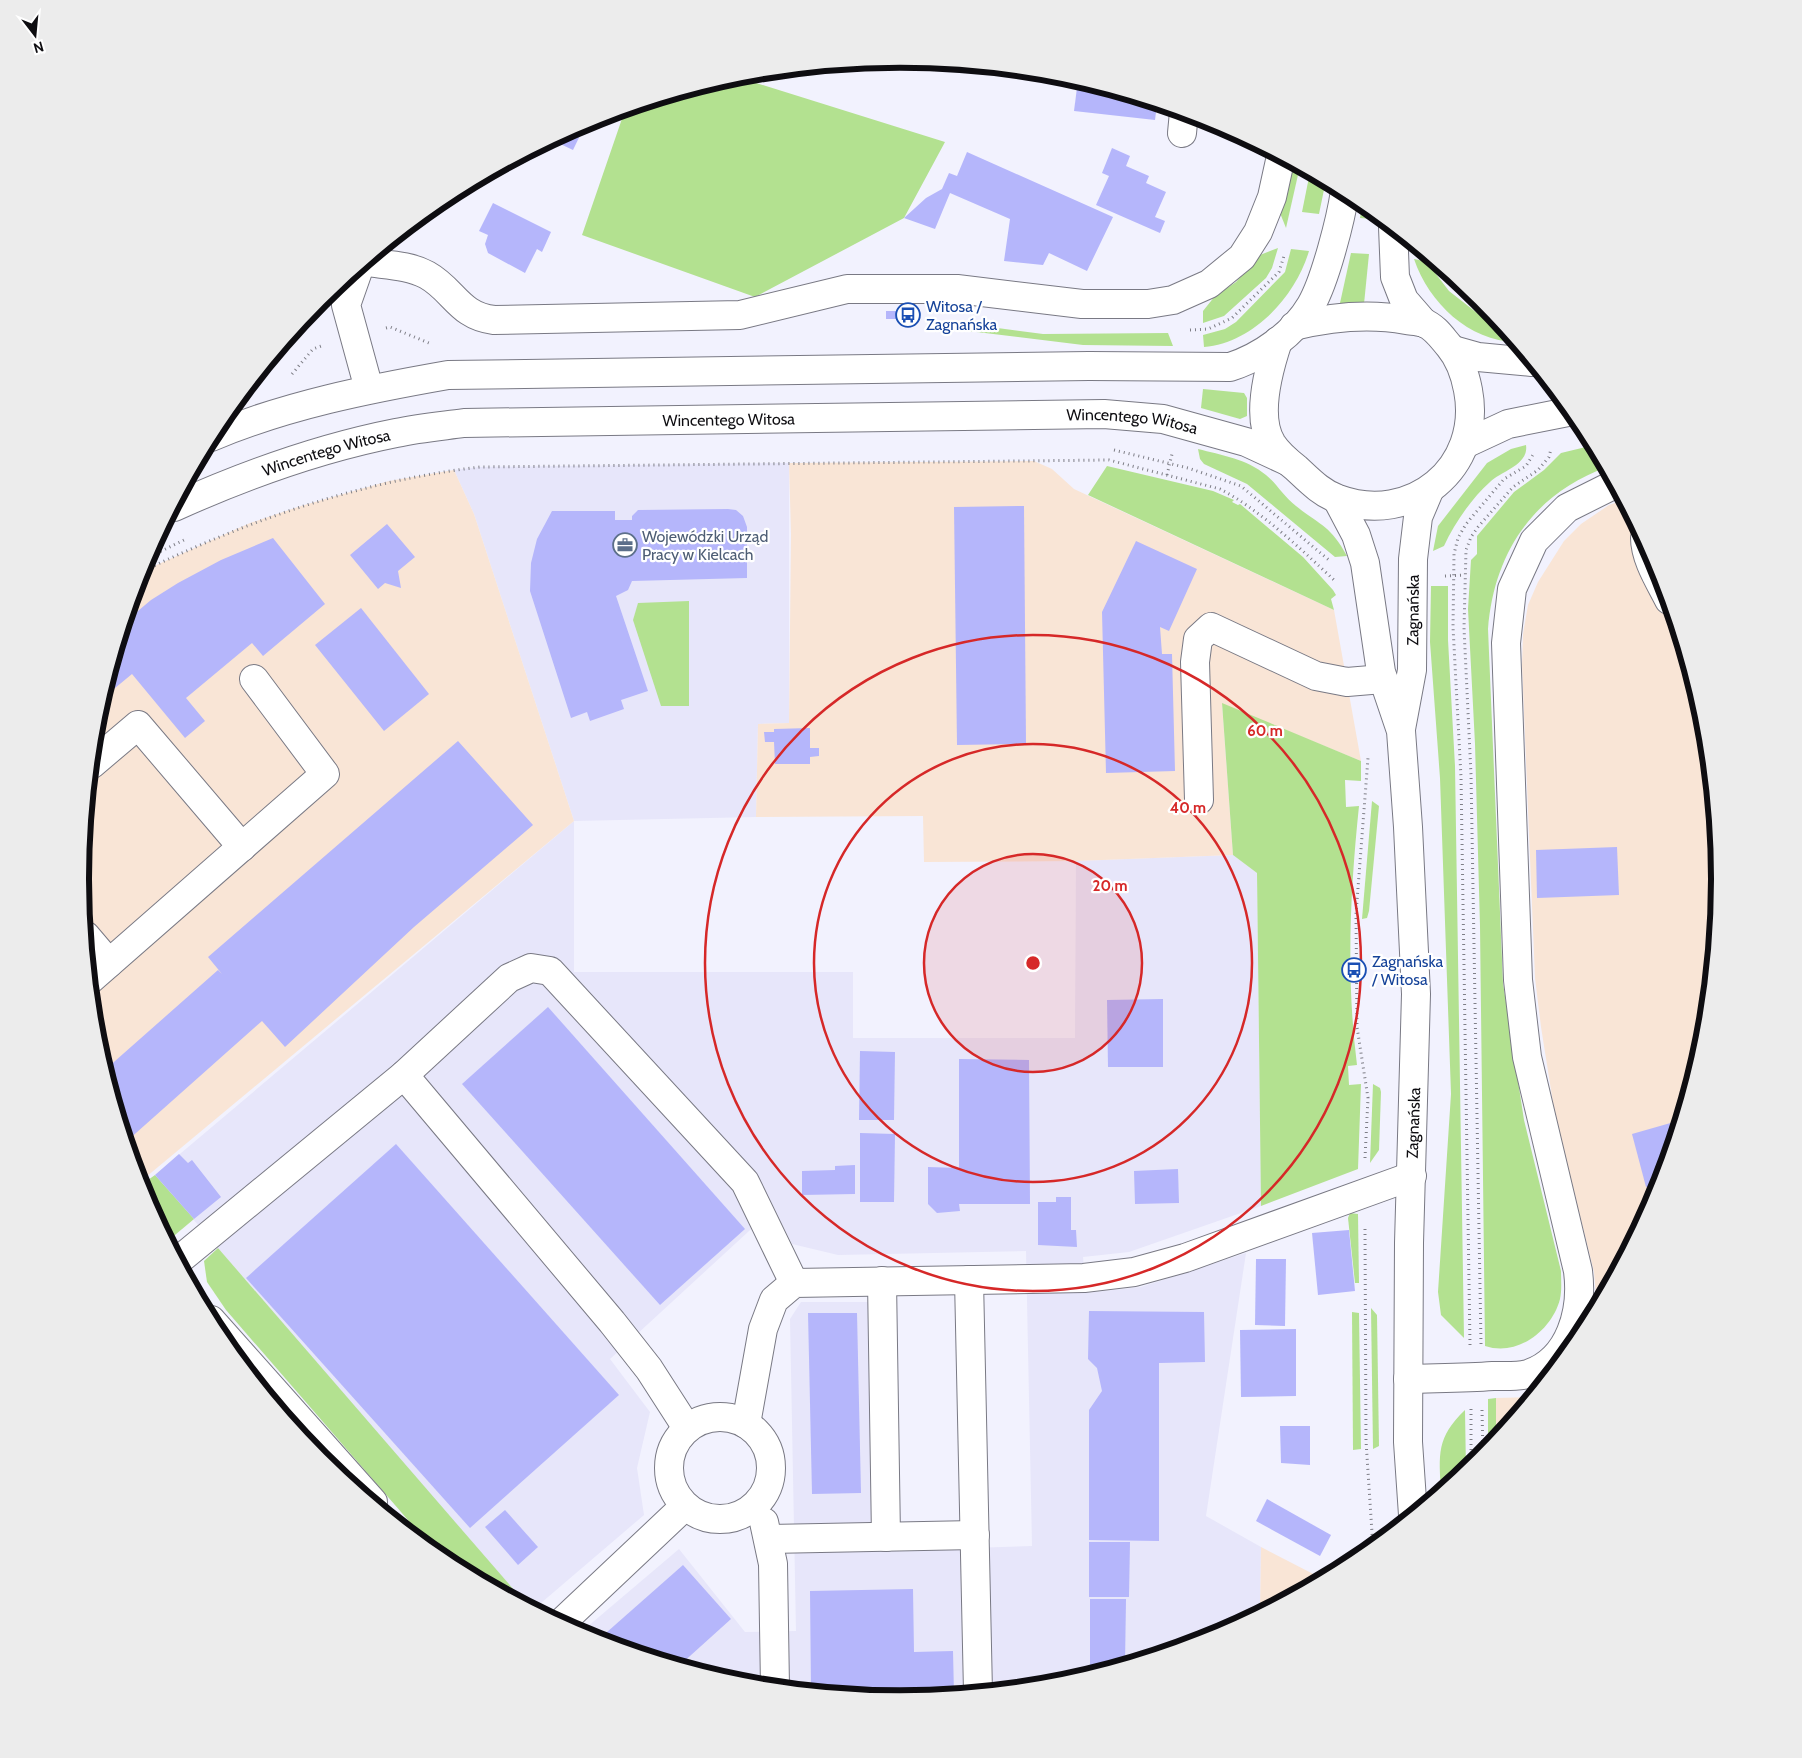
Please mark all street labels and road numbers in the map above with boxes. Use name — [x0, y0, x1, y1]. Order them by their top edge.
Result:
street label: Wincentego Witosa — [1066, 405, 1200, 438]
street label: Wincentego Witosa — [662, 409, 795, 430]
street label: Wincentego Witosa — [260, 425, 392, 480]
street label: Zagnańska — [1403, 574, 1423, 646]
street label: Zagnańska — [1403, 1087, 1424, 1159]

